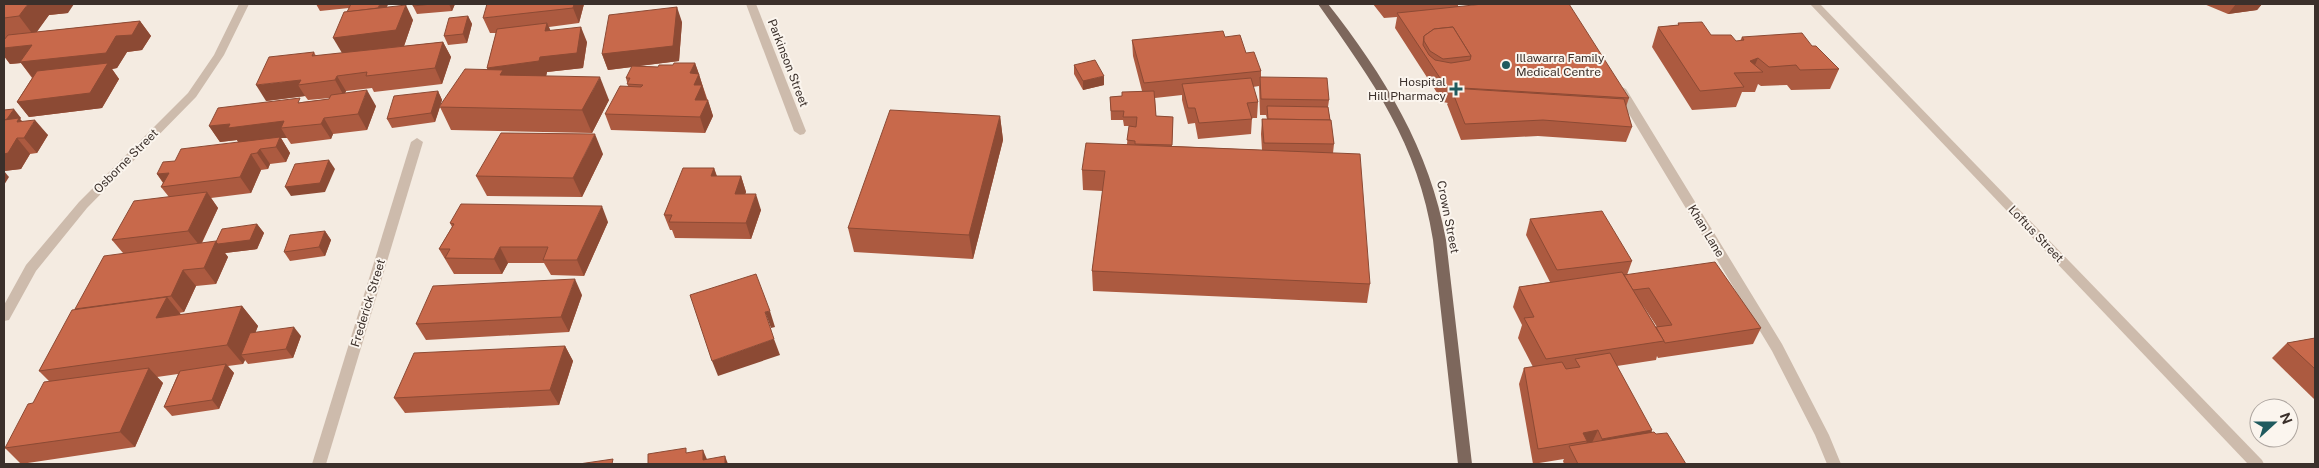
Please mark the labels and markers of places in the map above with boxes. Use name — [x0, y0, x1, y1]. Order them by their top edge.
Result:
place label: Illawarra Family Medical Centre — [1516, 51, 1605, 79]
marker: Illawarra Family Medical Centre — [1500, 59, 1512, 71]
place label: Hospital Hill Pharmacy — [1368, 75, 1447, 103]
marker: Hospital Hill Pharmacy — [1450, 83, 1462, 95]

